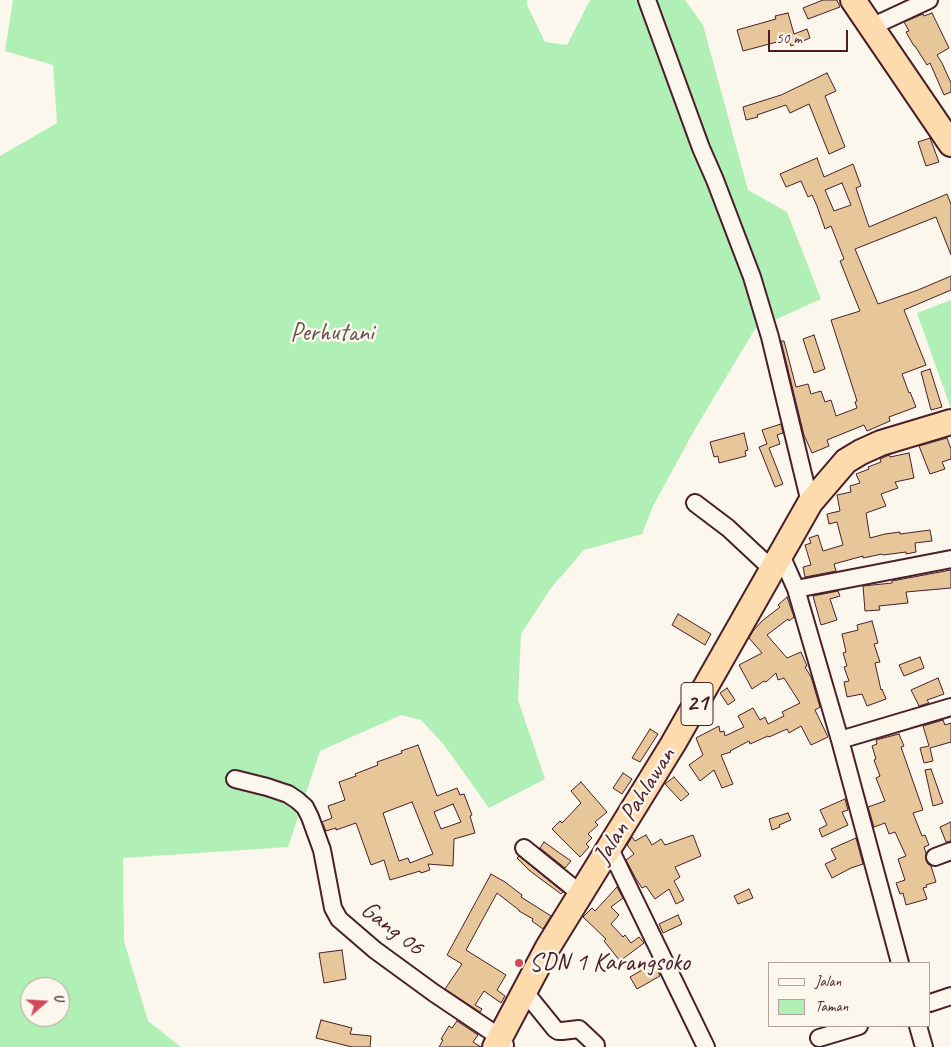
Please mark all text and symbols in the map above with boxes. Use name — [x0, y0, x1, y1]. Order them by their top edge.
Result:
scale bar — [771, 20, 851, 52]
text: 50 m — [776, 29, 802, 48]
park label: Perhutani — [290, 318, 374, 348]
road number: 21 — [681, 682, 713, 726]
street label: Jalan Pahlawan — [587, 742, 683, 870]
street label: Gang 06 — [354, 895, 430, 963]
place label: SDN 1 Karangsoko — [529, 948, 690, 978]
marker: SDN 1 Karangsoko — [513, 957, 525, 969]
legend — [768, 962, 931, 1027]
text: Jalan — [815, 972, 841, 991]
north arrow — [20, 977, 70, 1027]
text: U — [50, 991, 68, 1003]
text: Taman — [815, 997, 848, 1016]

